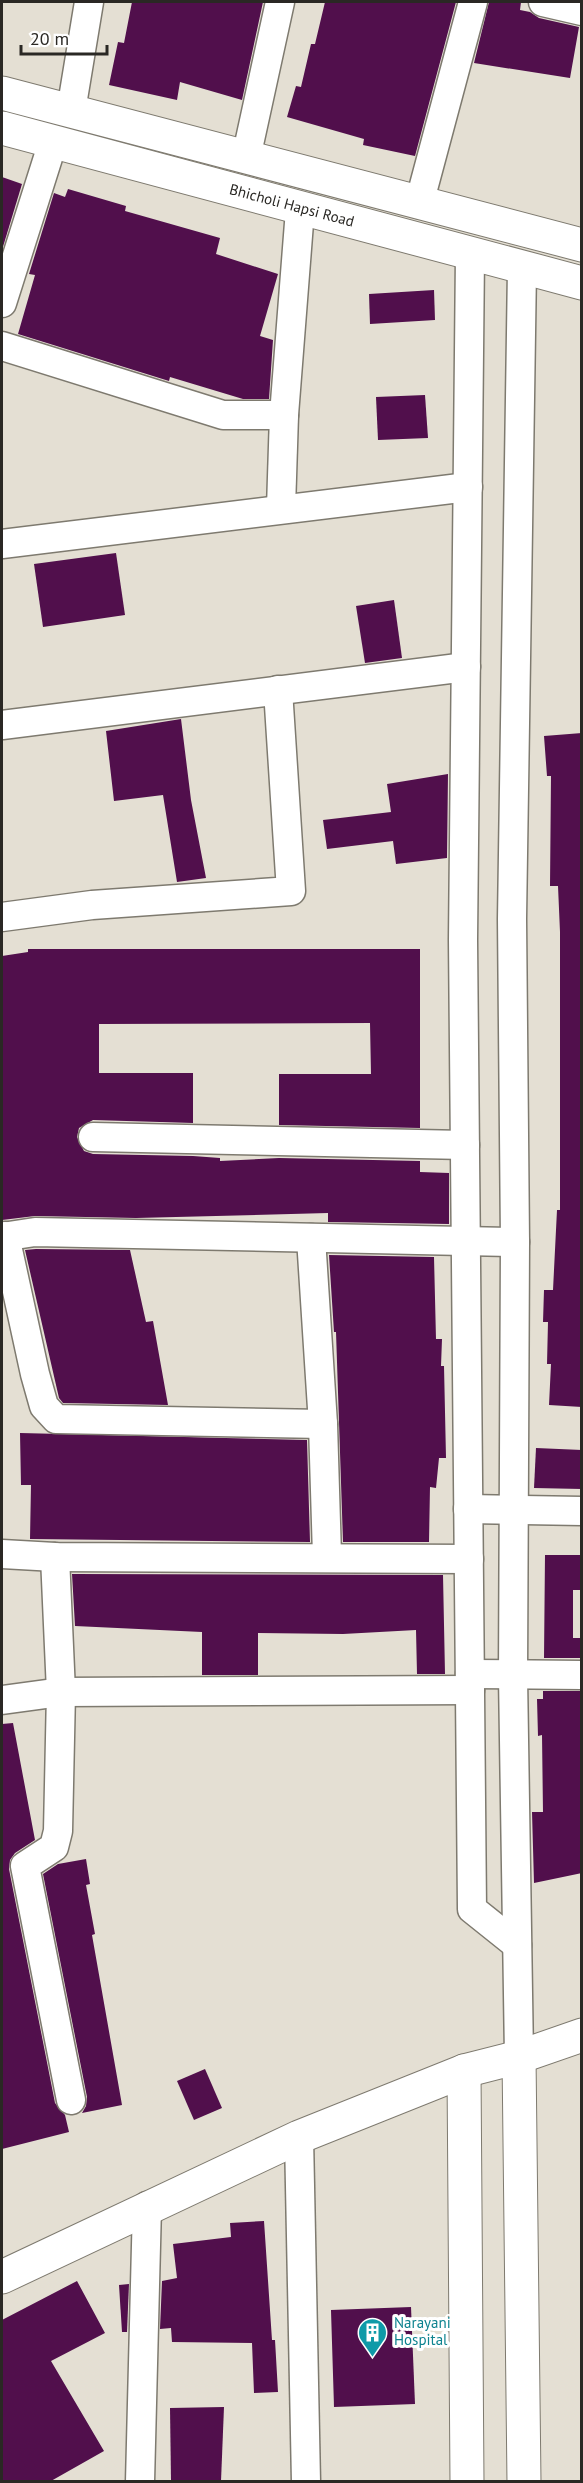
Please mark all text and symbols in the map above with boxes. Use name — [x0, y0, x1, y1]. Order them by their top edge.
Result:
scale bar — [21, 18, 106, 56]
text: 20 m — [30, 27, 69, 50]
street label: Bhicholi Hapsi Road — [228, 179, 356, 231]
place label: Narayani Hospital — [394, 2313, 451, 2349]
building icon: Narayani Hospital — [357, 2316, 389, 2358]

